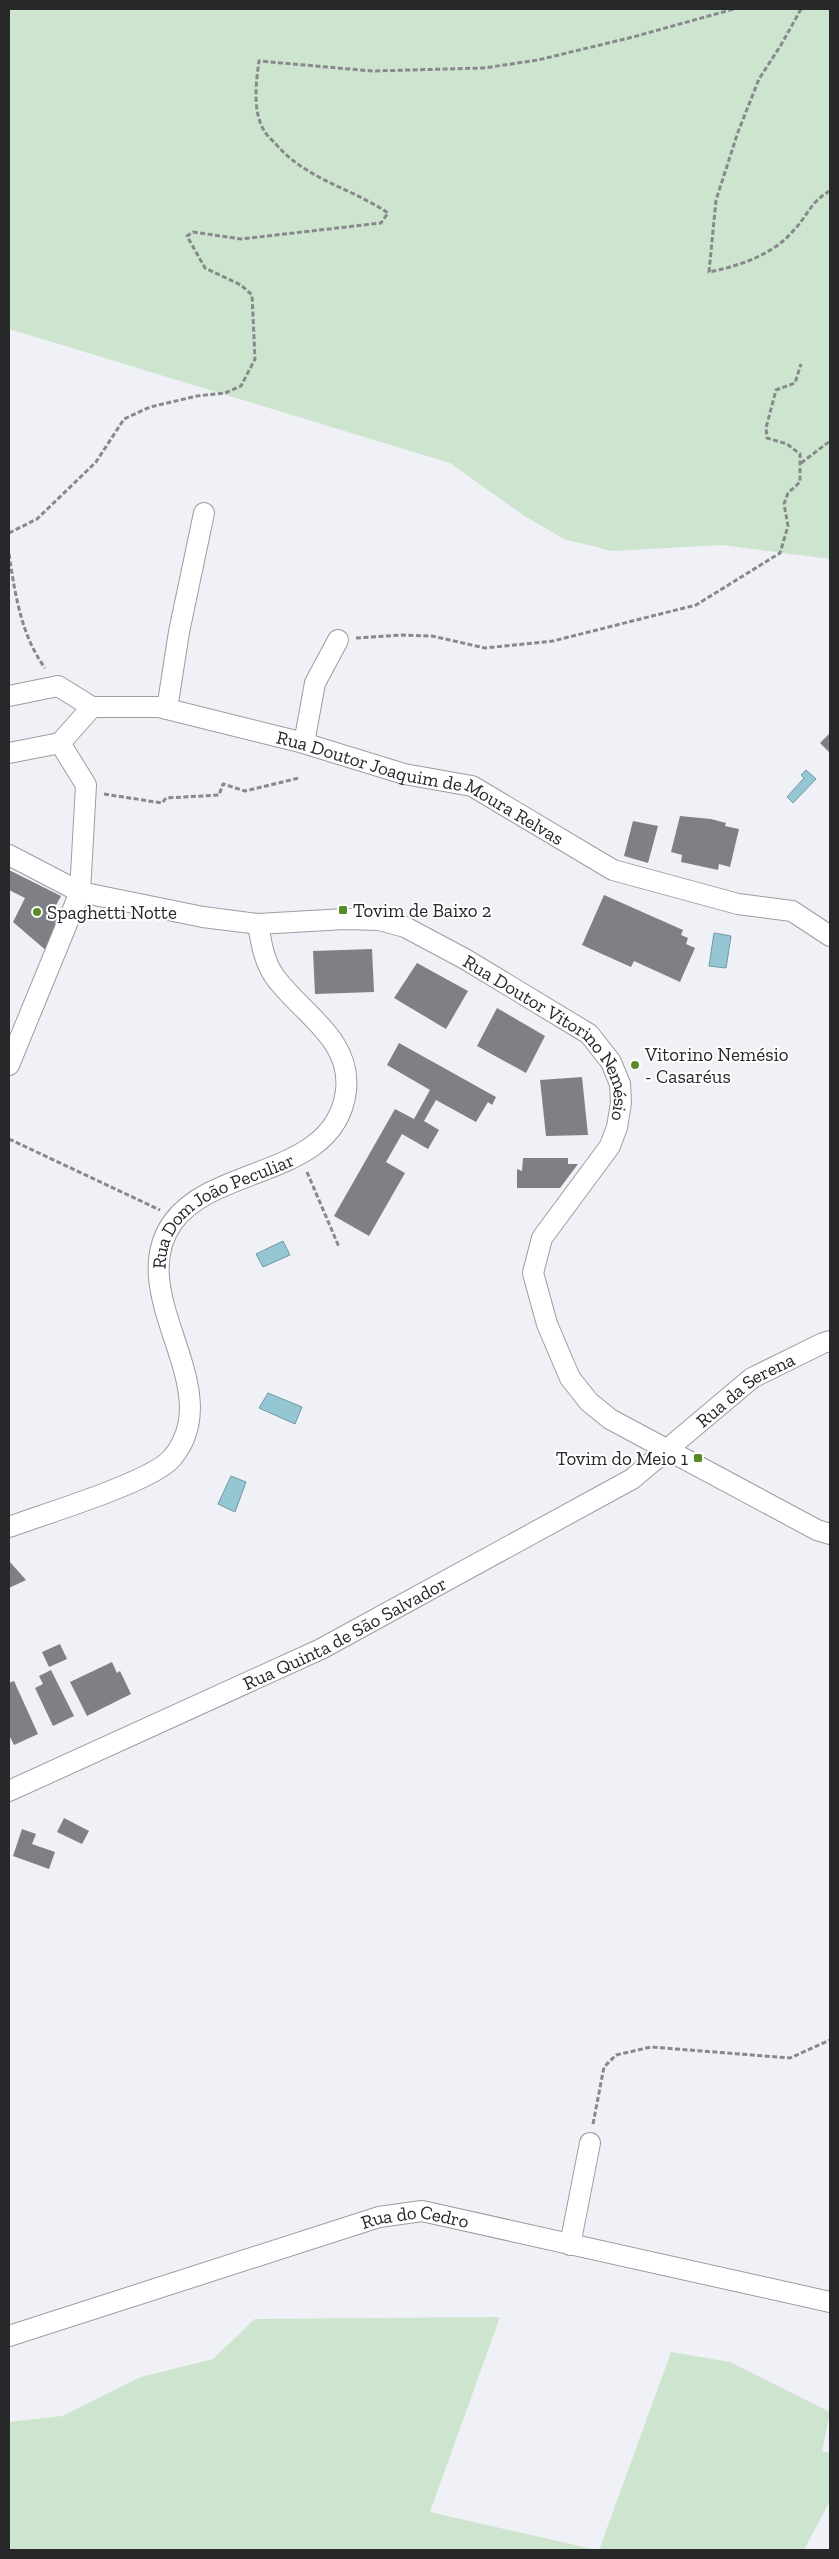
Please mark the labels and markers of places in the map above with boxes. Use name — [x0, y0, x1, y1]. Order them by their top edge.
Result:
place label: Tovim de Baixo 2 — [353, 899, 492, 922]
place label: Spaghetti Notte — [47, 901, 177, 924]
marker: Tovim de Baixo 2 — [337, 904, 349, 916]
marker: Spaghetti Notte — [31, 906, 43, 918]
place label: Vitorino Nemésio - Casaréus — [644, 1043, 789, 1088]
marker: Vitorino Nemésio - Casaréus — [629, 1059, 641, 1071]
place label: Tovim do Meio 1 — [556, 1447, 688, 1470]
marker: Tovim do Meio 1 — [692, 1452, 704, 1464]

